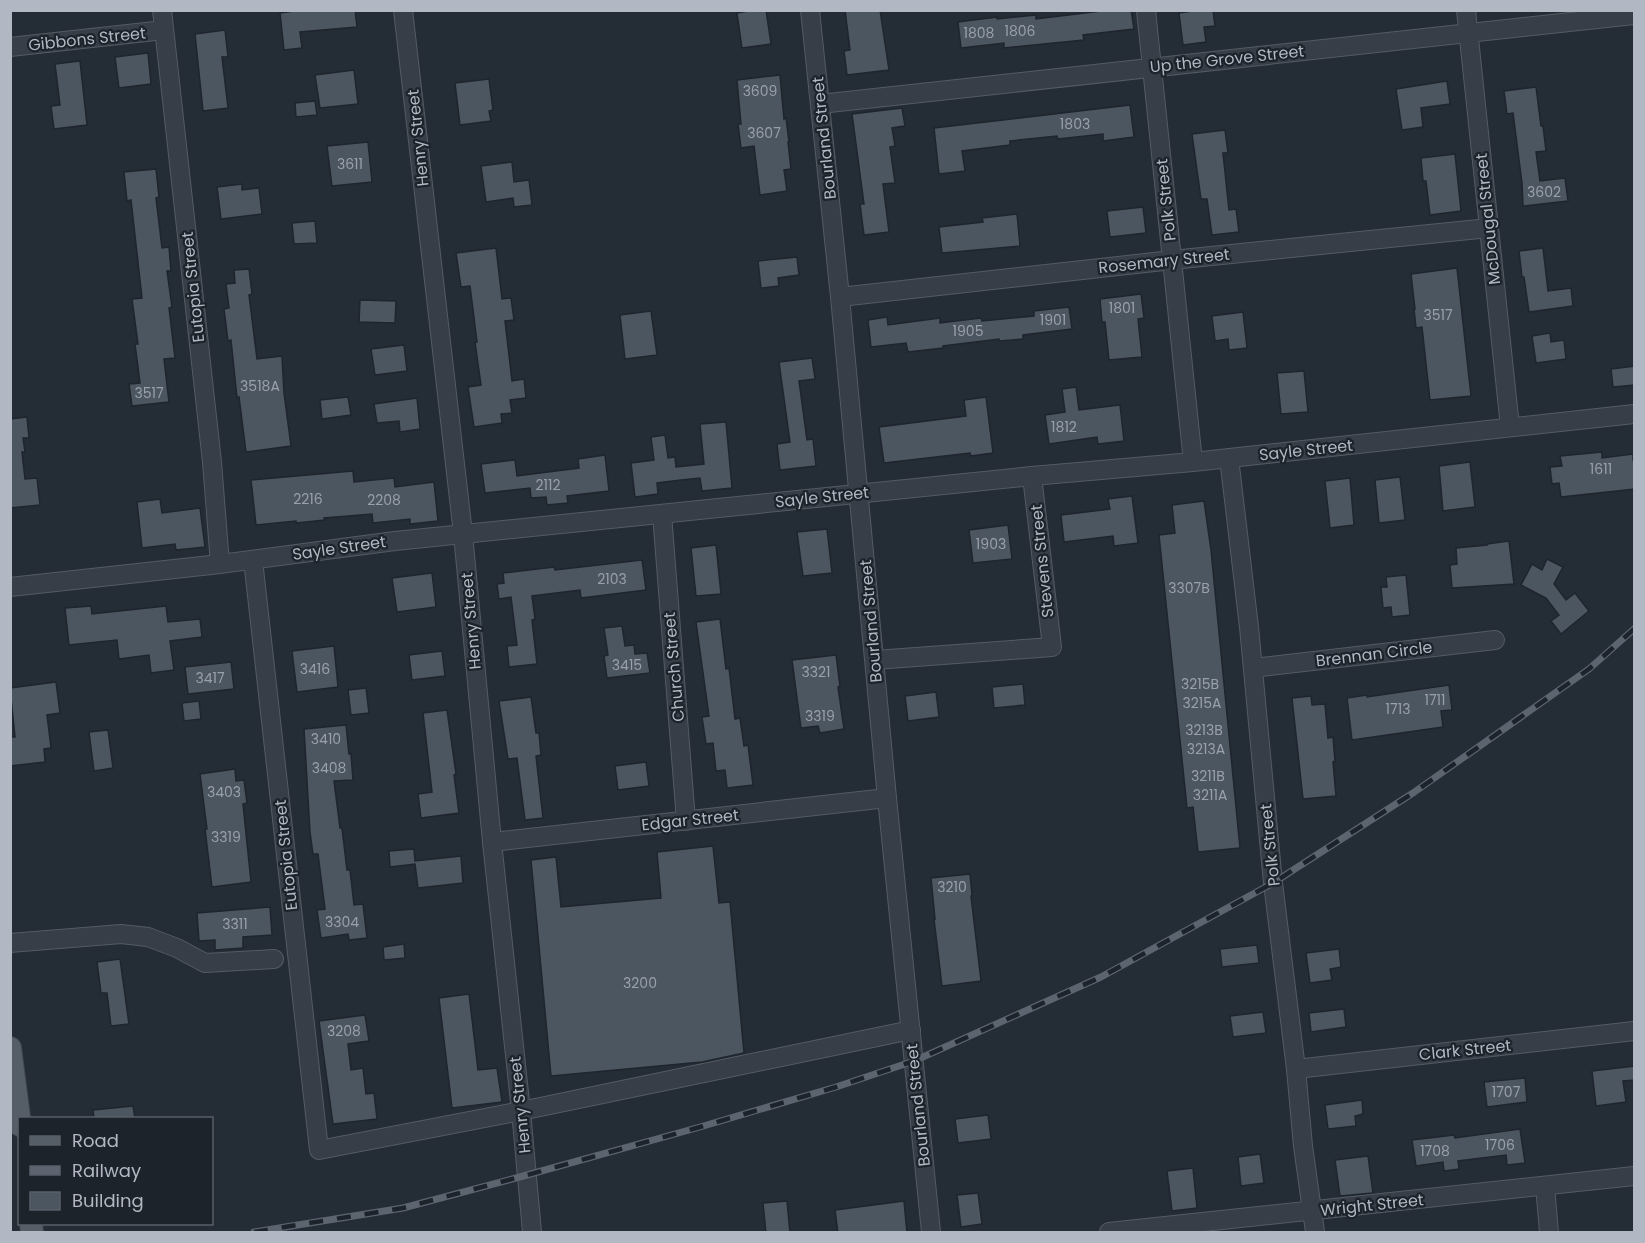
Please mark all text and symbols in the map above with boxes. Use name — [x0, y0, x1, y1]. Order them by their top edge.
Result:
street label: Gibbons Street — [27, 21, 147, 57]
house number: 1806 — [1005, 21, 1036, 41]
house number: 1808 — [964, 23, 995, 43]
street label: Up the Grove Street — [1149, 39, 1305, 79]
street label: Bourland Street — [806, 75, 842, 200]
house number: 3609 — [743, 81, 777, 101]
street label: Henry Street — [401, 88, 435, 188]
house number: 1803 — [1060, 114, 1090, 134]
house number: 3607 — [747, 123, 781, 143]
street label: McDougal Street — [1470, 152, 1506, 286]
house number: 3611 — [337, 154, 363, 174]
street label: Polk Street — [1150, 157, 1182, 242]
house number: 3602 — [1527, 182, 1561, 202]
street label: Eutopia Street — [176, 230, 210, 343]
street label: Rosemary Street — [1097, 243, 1231, 279]
house number: 1801 — [1109, 298, 1135, 318]
house number: 3517 — [1423, 305, 1453, 325]
house number: 1901 — [1040, 310, 1066, 330]
house number: 1905 — [953, 321, 983, 341]
house number: 3518A — [240, 376, 280, 396]
house number: 3517 — [134, 383, 164, 403]
house number: 1812 — [1051, 417, 1077, 437]
street label: Sayle Street — [1258, 434, 1354, 466]
house number: 1611 — [1590, 459, 1612, 479]
house number: 2112 — [535, 475, 561, 495]
street label: Sayle Street — [774, 481, 870, 513]
house number: 2216 — [293, 489, 323, 509]
house number: 2208 — [367, 490, 401, 510]
street label: Stevens Street — [1025, 503, 1059, 619]
street label: Sayle Street — [291, 530, 387, 566]
house number: 1903 — [976, 534, 1006, 554]
street label: Bourland Street — [854, 558, 888, 683]
house number: 2103 — [597, 569, 627, 589]
street label: Henry Street — [455, 571, 487, 670]
house number: 3307B — [1168, 578, 1210, 598]
street label: Church Street — [658, 611, 690, 723]
street label: Brennan Circle — [1314, 635, 1434, 673]
house number: 3415 — [612, 655, 642, 675]
house number: 3416 — [300, 659, 330, 679]
house number: 3321 — [801, 662, 831, 682]
house number: 3417 — [195, 668, 225, 688]
house number: 3215B — [1181, 674, 1219, 694]
house number: 1711 — [1424, 690, 1446, 710]
house number: 3215A — [1182, 693, 1222, 713]
house number: 1713 — [1386, 699, 1410, 719]
house number: 3319 — [805, 706, 835, 726]
house number: 3213B — [1185, 720, 1223, 740]
house number: 3410 — [311, 729, 341, 749]
house number: 3213A — [1187, 739, 1225, 759]
house number: 3408 — [312, 758, 347, 778]
house number: 3211B — [1191, 766, 1225, 786]
house number: 3403 — [207, 782, 241, 802]
house number: 3211A — [1193, 785, 1227, 805]
street label: Eutopia Street — [269, 798, 303, 911]
street label: Polk Street — [1254, 802, 1286, 887]
street label: Edgar Street — [640, 803, 740, 837]
house number: 3319 — [211, 827, 241, 847]
house number: 3210 — [937, 877, 967, 897]
house number: 3304 — [325, 912, 359, 932]
house number: 3311 — [222, 914, 248, 934]
house number: 3200 — [623, 973, 657, 993]
house number: 3208 — [327, 1021, 361, 1041]
street label: Clark Street — [1418, 1034, 1512, 1066]
street label: Bourland Street — [900, 1042, 936, 1167]
street label: Henry Street — [503, 1055, 537, 1155]
house number: 1707 — [1492, 1082, 1521, 1102]
legend — [18, 1117, 213, 1225]
text: Road — [72, 1128, 119, 1153]
house number: 1706 — [1485, 1135, 1515, 1155]
house number: 1708 — [1420, 1141, 1450, 1161]
text: Railway — [72, 1158, 141, 1183]
text: Building — [72, 1188, 144, 1213]
street label: Wright Street — [1319, 1188, 1425, 1222]

